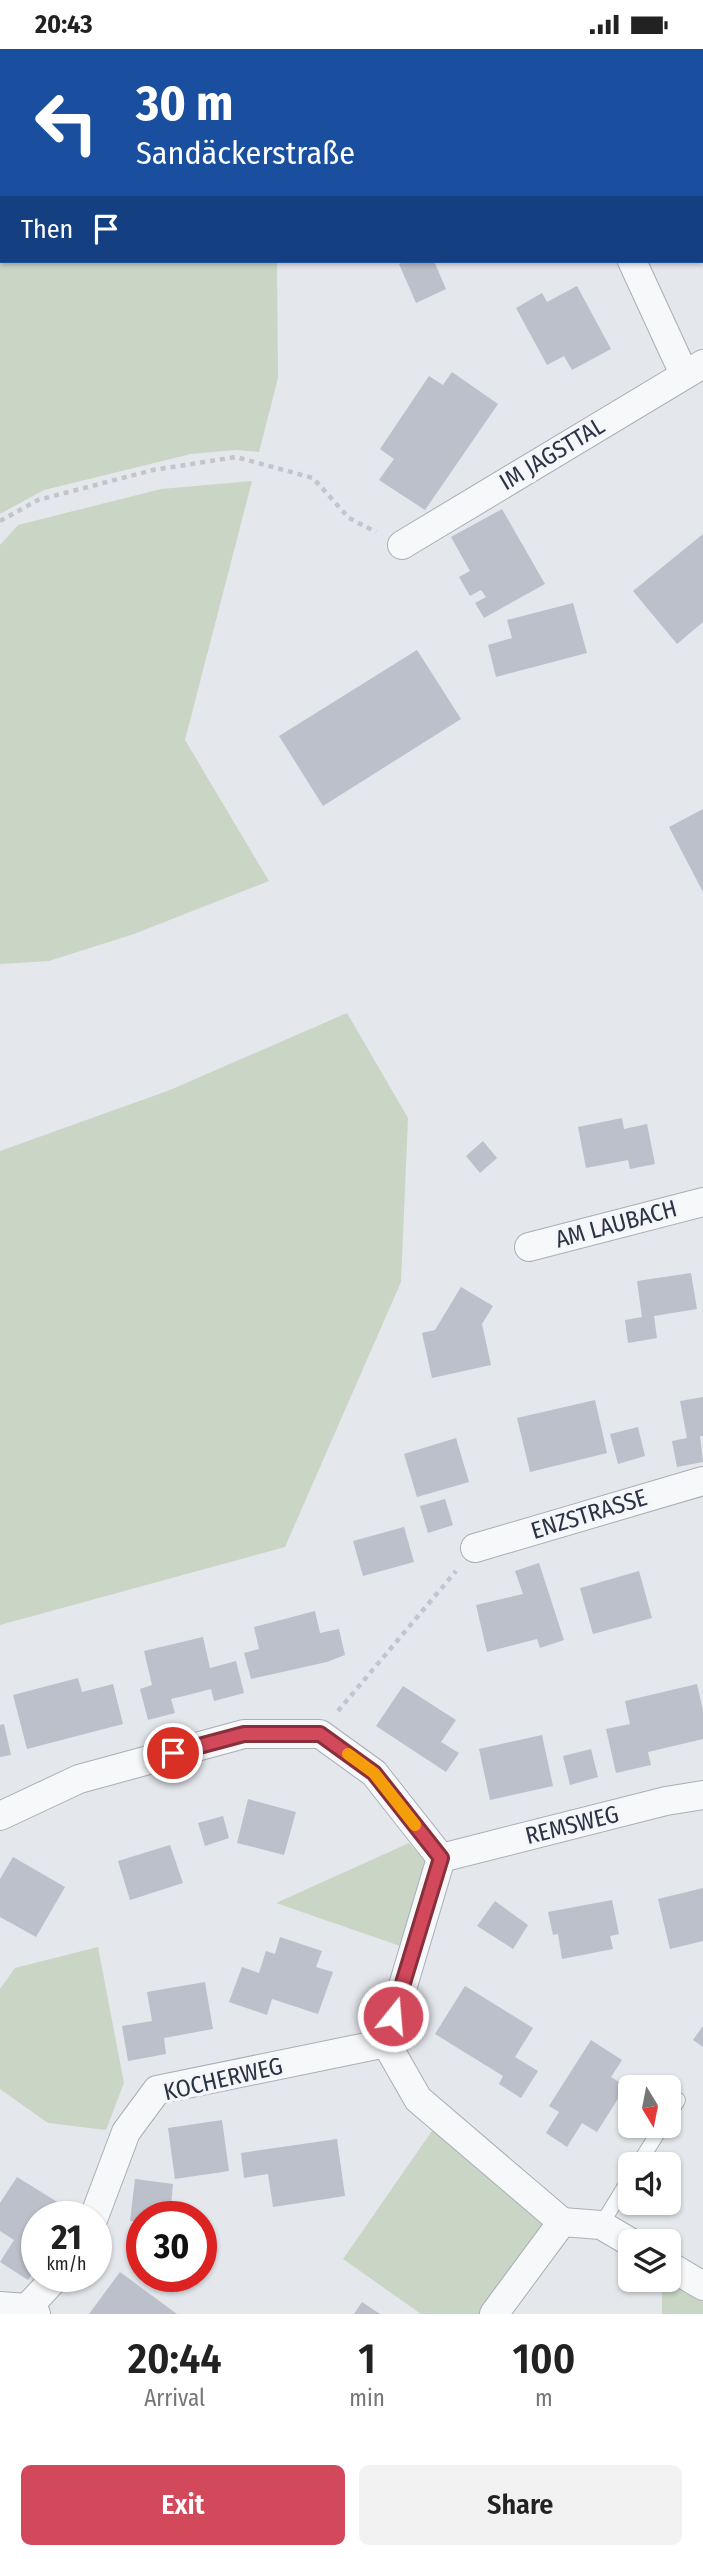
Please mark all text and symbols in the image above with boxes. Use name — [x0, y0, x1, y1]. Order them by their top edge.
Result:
text: 20:43 — [35, 9, 92, 40]
text: 30 m — [136, 74, 234, 133]
icon: left — [21, 77, 112, 168]
text: Sandäckerstraße — [136, 134, 355, 172]
icon: arrive — [87, 210, 125, 248]
text: Then — [21, 214, 73, 245]
street label: IM JAGSTTAL — [494, 412, 610, 496]
street label: AM LAUBACH — [552, 1194, 680, 1254]
street label: ENZSTRASSE — [528, 1483, 650, 1545]
pin — [143, 1723, 203, 1783]
icon: arrive — [154, 1734, 192, 1772]
street label: REMSWEG — [522, 1800, 622, 1850]
position arrow — [356, 1979, 430, 2053]
street label: KOCHERWEG — [161, 2052, 285, 2106]
north arrow — [618, 2075, 681, 2139]
map controls — [618, 2075, 681, 2292]
button: sound — [618, 2152, 681, 2215]
speed limit sign: 30 — [126, 2201, 217, 2292]
text: 21 — [51, 2216, 82, 2258]
button: layers — [618, 2229, 681, 2292]
text: km/h — [46, 2253, 87, 2275]
text: 20:44 — [128, 2334, 222, 2384]
text: 1 — [358, 2334, 376, 2384]
text: 100 — [513, 2334, 575, 2384]
text: Arrival — [144, 2384, 205, 2412]
text: min — [349, 2384, 385, 2412]
text: m — [535, 2384, 553, 2412]
button: Exit — [21, 2465, 345, 2545]
button: Share — [359, 2465, 682, 2545]

